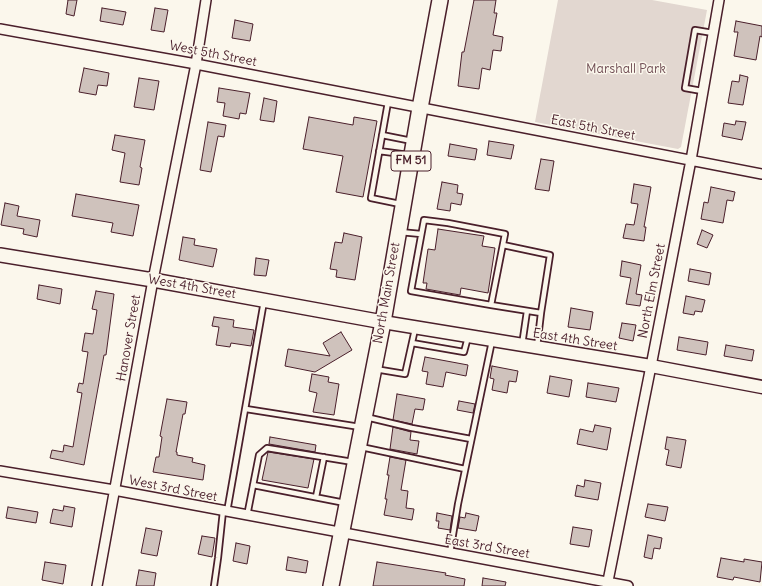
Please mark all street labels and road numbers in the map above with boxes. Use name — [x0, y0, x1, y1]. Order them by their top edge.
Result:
street label: West 5th Street — [168, 38, 258, 70]
street label: East 5th Street — [550, 112, 636, 144]
road number: FM 51 — [391, 151, 431, 171]
street label: North Main Street — [370, 241, 404, 345]
street label: North Elm Street — [635, 242, 669, 340]
street label: West 4th Street — [147, 272, 237, 302]
street label: Hanover Street — [114, 293, 144, 383]
street label: East 4th Street — [532, 326, 618, 354]
street label: West 3rd Street — [127, 473, 219, 505]
street label: East 3rd Street — [443, 532, 531, 562]

